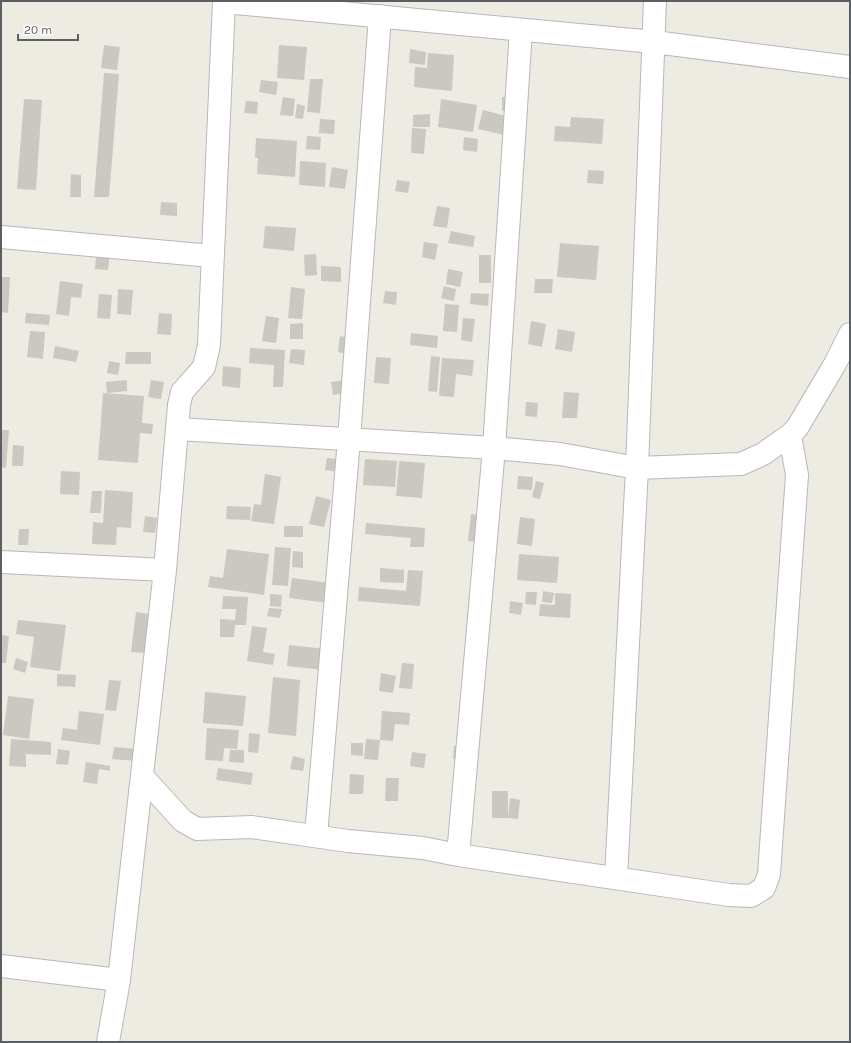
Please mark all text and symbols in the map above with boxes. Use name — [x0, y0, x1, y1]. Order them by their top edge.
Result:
scale bar — [18, 16, 78, 42]
text: 20 m — [24, 23, 52, 37]

